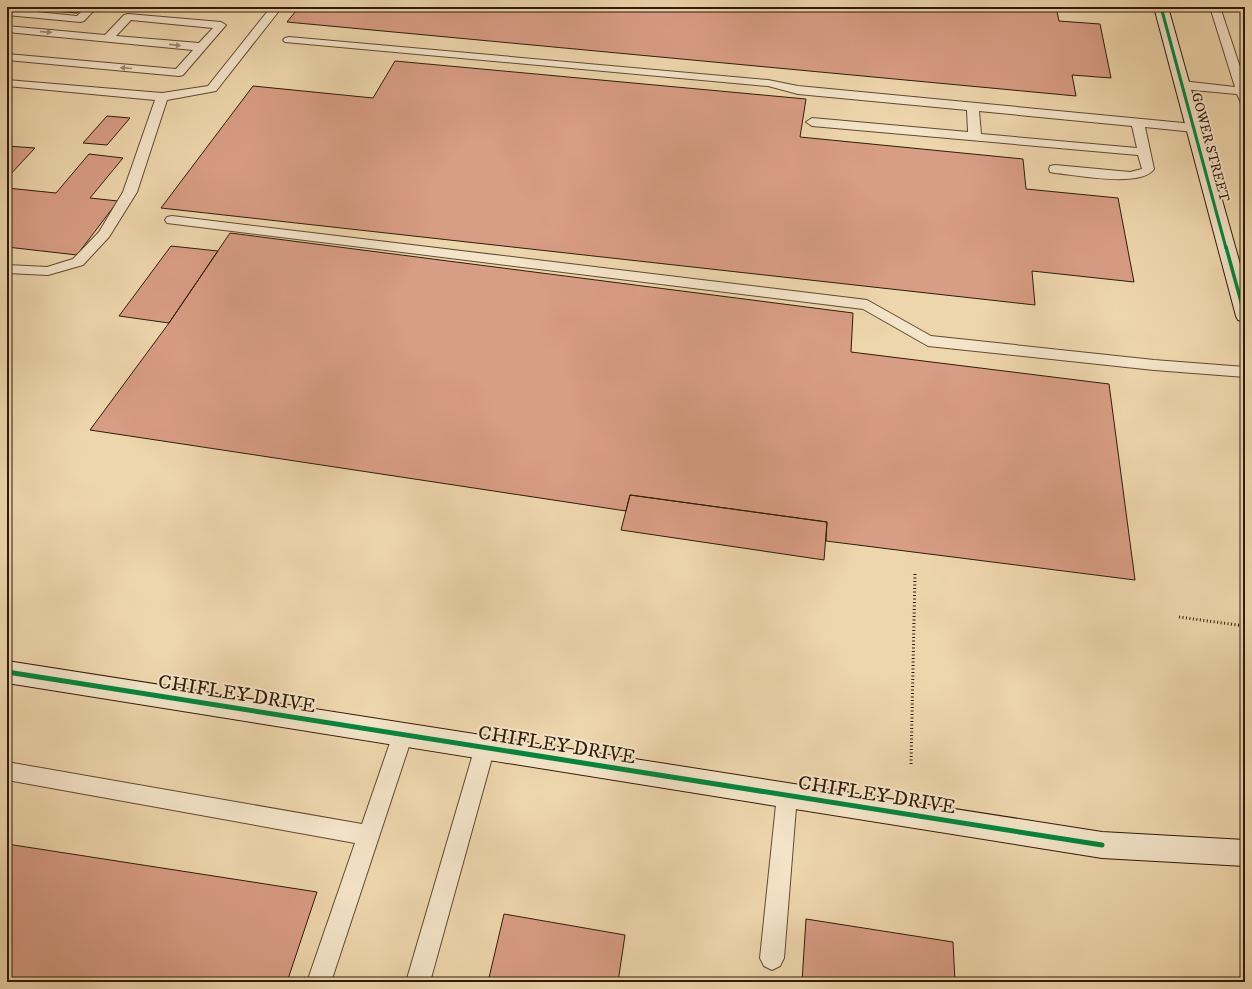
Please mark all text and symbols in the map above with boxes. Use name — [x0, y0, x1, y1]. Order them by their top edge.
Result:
one-way arrow — [40, 29, 52, 36]
one-way arrow — [169, 42, 181, 48]
one-way arrow — [120, 64, 132, 71]
street label: GOWER STREET — [1187, 91, 1233, 204]
street label: CHIFLEY DRIVE — [156, 670, 317, 719]
street label: CHIFLEY DRIVE — [476, 721, 637, 770]
street label: CHIFLEY DRIVE — [796, 771, 957, 820]

